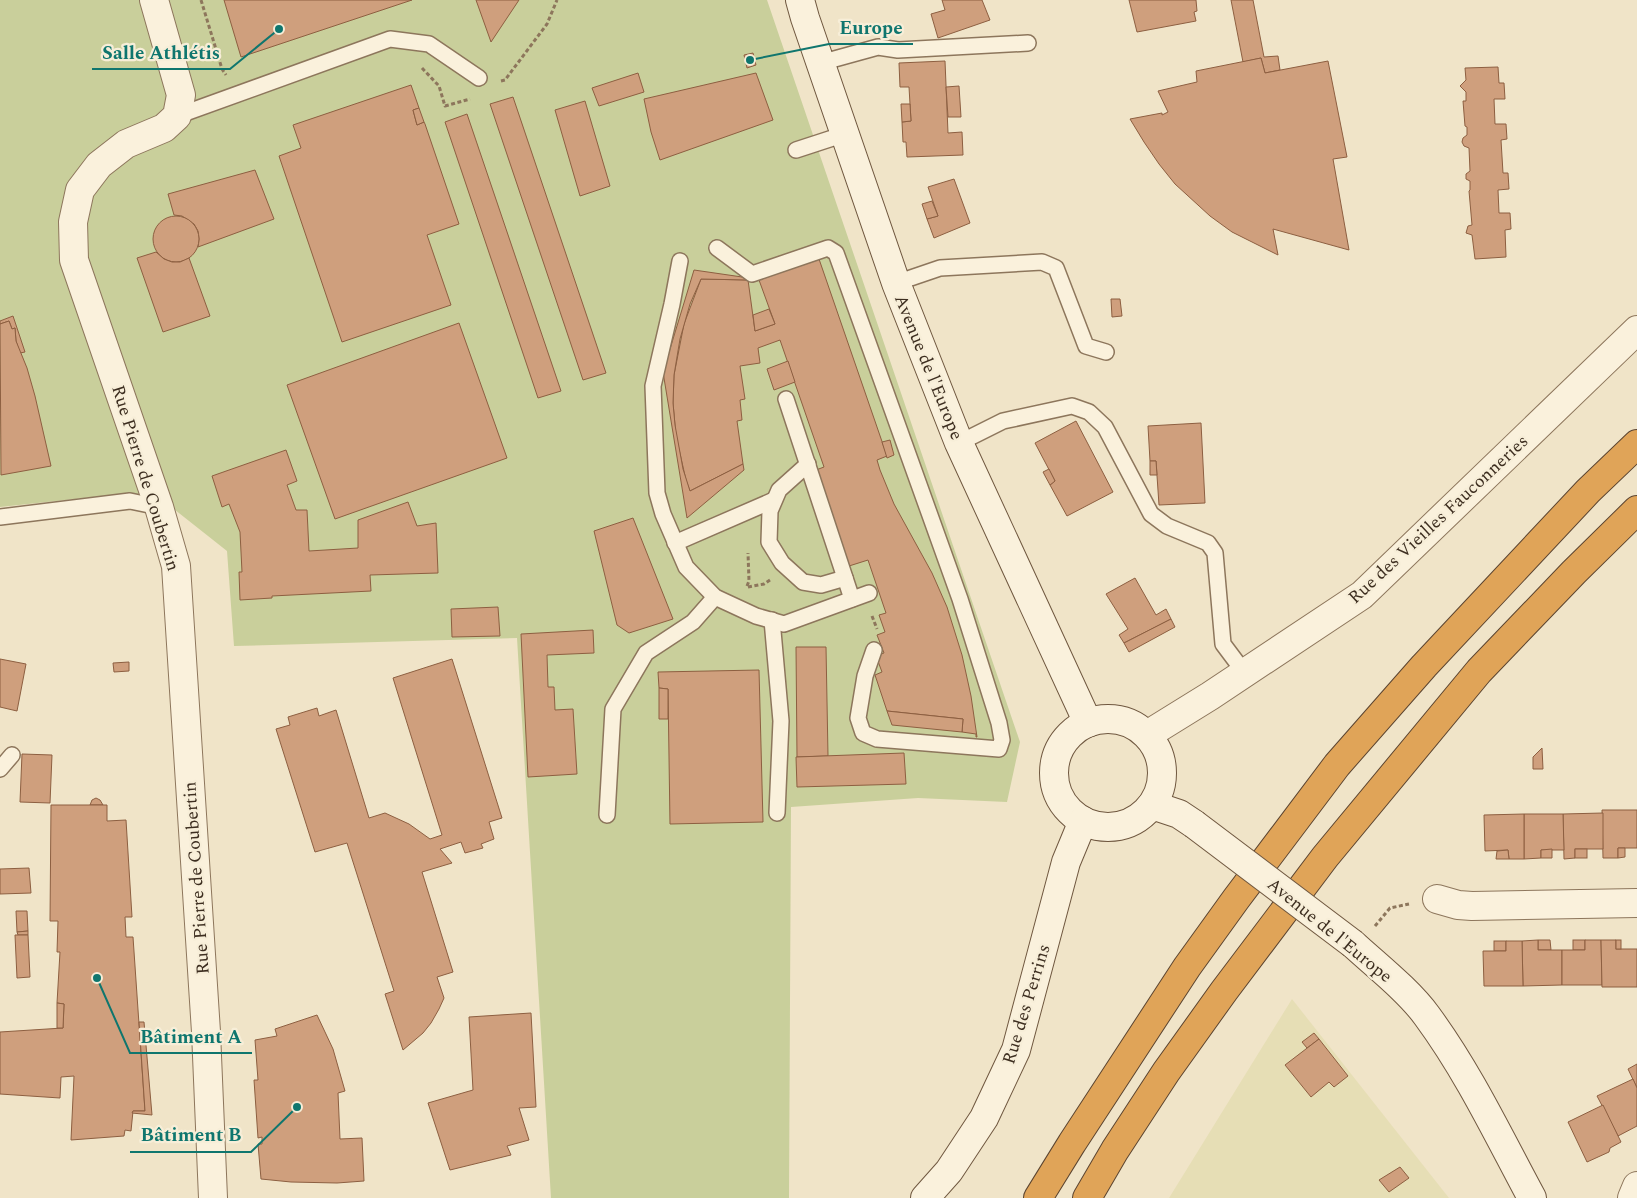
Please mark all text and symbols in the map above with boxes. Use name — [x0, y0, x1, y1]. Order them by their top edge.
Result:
callout: Europe — [829, 10, 913, 44]
text: Europe — [839, 14, 903, 43]
callout: Salle Athlétis — [92, 35, 230, 69]
text: Salle Athlétis — [102, 39, 220, 68]
street label: Avenue de l'Europe — [887, 290, 970, 444]
street label: Rue Pierre de Coubertin — [104, 382, 187, 574]
street label: Rue des Vieilles Fauconneries — [1342, 428, 1535, 610]
street label: Rue Pierre de Coubertin — [176, 781, 217, 975]
street label: Avenue de l'Europe — [1261, 871, 1398, 990]
street label: Rue des Perrins — [995, 941, 1058, 1068]
callout: Bâtiment A — [130, 1019, 252, 1053]
text: Bâtiment A — [140, 1023, 242, 1052]
callout: Bâtiment B — [130, 1118, 251, 1152]
text: Bâtiment B — [141, 1121, 241, 1150]

